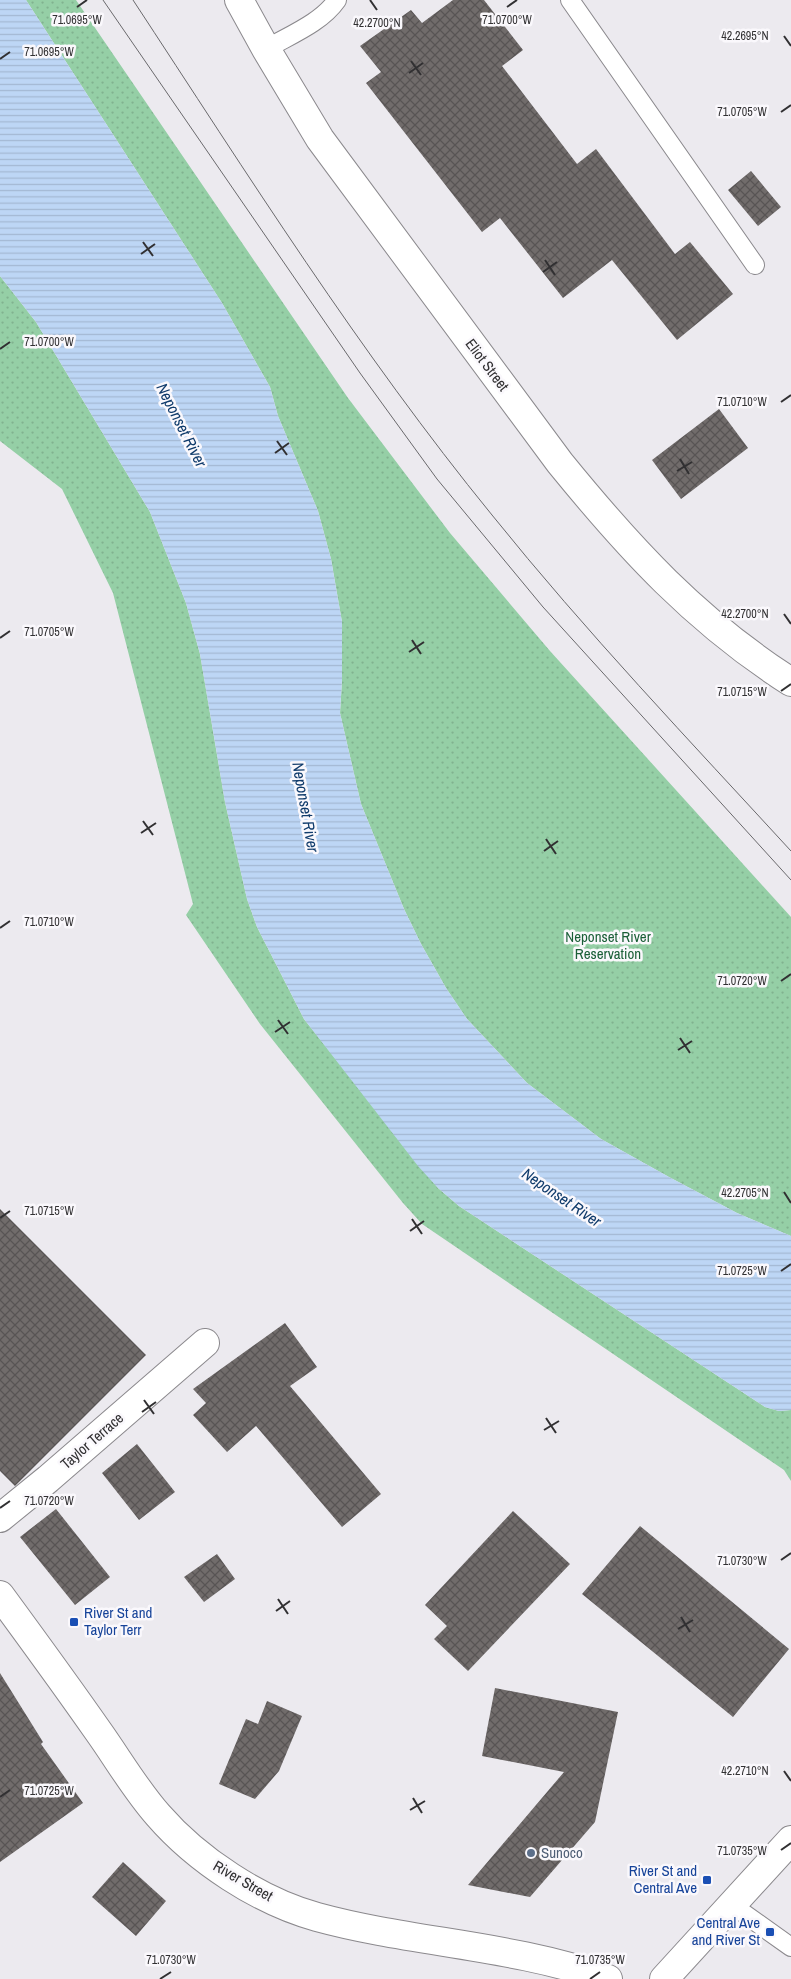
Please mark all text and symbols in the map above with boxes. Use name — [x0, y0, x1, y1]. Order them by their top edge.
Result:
text: 71.0695°W — [52, 12, 103, 28]
text: 71.0700°W — [482, 12, 533, 28]
text: 42.2700°N — [353, 15, 401, 31]
text: 42.2695°N — [721, 28, 769, 44]
text: 71.0695°W — [24, 44, 75, 60]
text: 71.0705°W — [717, 104, 768, 120]
text: 71.0700°W — [24, 334, 75, 350]
street label: Eliot Street — [461, 334, 514, 396]
water label: Neponset River — [152, 379, 213, 471]
text: 71.0710°W — [717, 394, 768, 410]
text: 42.2700°N — [721, 606, 769, 622]
text: 71.0705°W — [24, 624, 75, 640]
text: 71.0715°W — [717, 684, 768, 700]
water label: Neponset River — [287, 760, 325, 854]
text: 71.0710°W — [24, 914, 75, 930]
park label: Neponset River Reservation — [565, 926, 651, 964]
text: 71.0720°W — [717, 973, 768, 989]
water label: Neponset River — [518, 1162, 606, 1232]
text: 42.2705°N — [721, 1185, 769, 1201]
text: 71.0715°W — [24, 1203, 75, 1219]
text: 71.0725°W — [717, 1263, 768, 1279]
street label: Taylor Terrace — [56, 1407, 128, 1474]
text: 71.0720°W — [24, 1493, 75, 1509]
text: 71.0730°W — [717, 1553, 768, 1569]
place label: River St and Taylor Terr — [84, 1602, 152, 1640]
marker: River St and Taylor Terr — [68, 1616, 80, 1628]
text: 42.2710°N — [721, 1763, 769, 1779]
text: 71.0725°W — [24, 1783, 75, 1799]
place label: Sunoco — [541, 1842, 583, 1863]
text: 71.0735°W — [717, 1843, 768, 1859]
marker: Sunoco — [525, 1847, 537, 1859]
street label: River Street — [210, 1855, 277, 1906]
place label: River St and Central Ave — [629, 1860, 697, 1898]
marker: River St and Central Ave — [701, 1874, 713, 1886]
place label: Central Ave and River St — [692, 1912, 761, 1950]
marker: Central Ave and River St — [764, 1926, 776, 1938]
text: 71.0730°W — [146, 1952, 197, 1968]
text: 71.0735°W — [575, 1952, 626, 1968]

